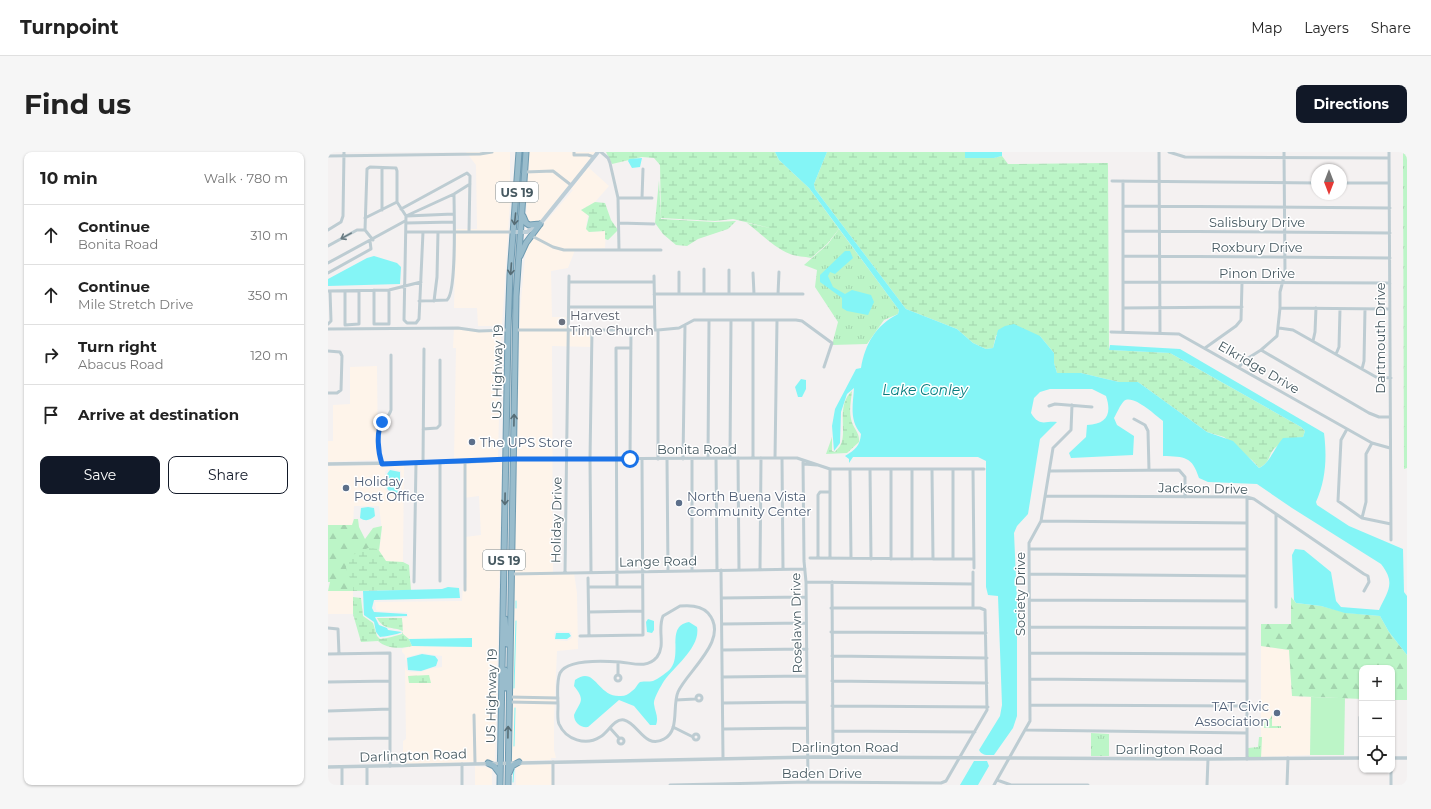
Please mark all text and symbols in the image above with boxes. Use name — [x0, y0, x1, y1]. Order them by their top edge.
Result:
text: Turnpoint — [20, 16, 119, 39]
text: Map — [1251, 19, 1282, 37]
text: Layers — [1304, 19, 1349, 37]
text: Share — [1371, 19, 1411, 37]
button: Directions — [1296, 85, 1407, 123]
text: Find us — [24, 87, 131, 121]
north arrow — [1311, 164, 1347, 200]
text: 10 min — [40, 168, 98, 188]
text: Walk · 780 m — [204, 170, 288, 186]
road number: US 19 — [496, 182, 538, 202]
one-way arrow — [511, 212, 519, 225]
street label: Salisbury Drive — [1209, 214, 1305, 230]
text: Continue — [78, 217, 150, 236]
icon: ahead — [40, 224, 62, 246]
text: 310 m — [250, 227, 288, 243]
one-way arrow — [340, 233, 352, 241]
text: Bonita Road — [78, 236, 158, 252]
street label: Roxbury Drive — [1211, 239, 1303, 255]
one-way arrow — [507, 262, 514, 275]
street label: Pinon Drive — [1219, 265, 1295, 281]
text: Continue — [78, 277, 150, 296]
street label: Dartmouth Drive — [1372, 282, 1388, 394]
icon: ahead — [40, 284, 62, 306]
text: 350 m — [248, 287, 288, 303]
text: Mile Stretch Drive — [78, 296, 193, 312]
place label: Harvest Time Church — [570, 307, 654, 338]
marker: Harvest Time Church — [557, 317, 567, 327]
street label: US Highway 19 — [488, 324, 506, 420]
text: Turn right — [78, 337, 157, 356]
street label: Elkridge Drive — [1215, 337, 1303, 397]
icon: right — [40, 344, 62, 366]
text: 120 m — [250, 347, 288, 363]
text: Abacus Road — [78, 356, 164, 372]
water label: Lake Conley — [882, 381, 969, 399]
icon: arrive — [40, 404, 62, 426]
text: Arrive at destination — [78, 405, 239, 424]
route end — [373, 413, 391, 431]
one-way arrow — [510, 414, 518, 427]
place label: The UPS Store — [480, 434, 573, 450]
marker: The UPS Store — [467, 437, 477, 447]
street label: Bonita Road — [657, 441, 737, 457]
route start — [621, 450, 639, 468]
button: Save — [40, 456, 160, 494]
button: Share — [168, 456, 288, 494]
place label: Holiday Post Office — [354, 473, 425, 504]
street label: Holiday Drive — [547, 476, 565, 563]
street label: Jackson Drive — [1157, 479, 1248, 497]
marker: Holiday Post Office — [341, 483, 351, 493]
place label: North Buena Vista Community Center — [687, 488, 812, 519]
one-way arrow — [501, 492, 509, 505]
marker: North Buena Vista Community Center — [674, 498, 684, 508]
road number: US 19 — [483, 550, 525, 570]
street label: Lange Road — [619, 552, 697, 570]
street label: Society Drive — [1012, 552, 1028, 636]
street label: Roselawn Drive — [787, 572, 805, 673]
street label: US Highway 19 — [482, 648, 500, 744]
map controls — [1359, 665, 1395, 773]
button: + — [1359, 665, 1395, 701]
place label: TAT Civic Association — [1195, 698, 1269, 729]
button: − — [1359, 701, 1395, 737]
marker: TAT Civic Association — [1272, 708, 1282, 718]
one-way arrow — [504, 726, 512, 739]
button: locate — [1359, 737, 1395, 773]
street label: Darlington Road — [791, 739, 899, 755]
street label: Darlington Road — [1115, 741, 1223, 757]
street label: Darlington Road — [359, 745, 467, 765]
street label: Baden Drive — [782, 765, 862, 781]

